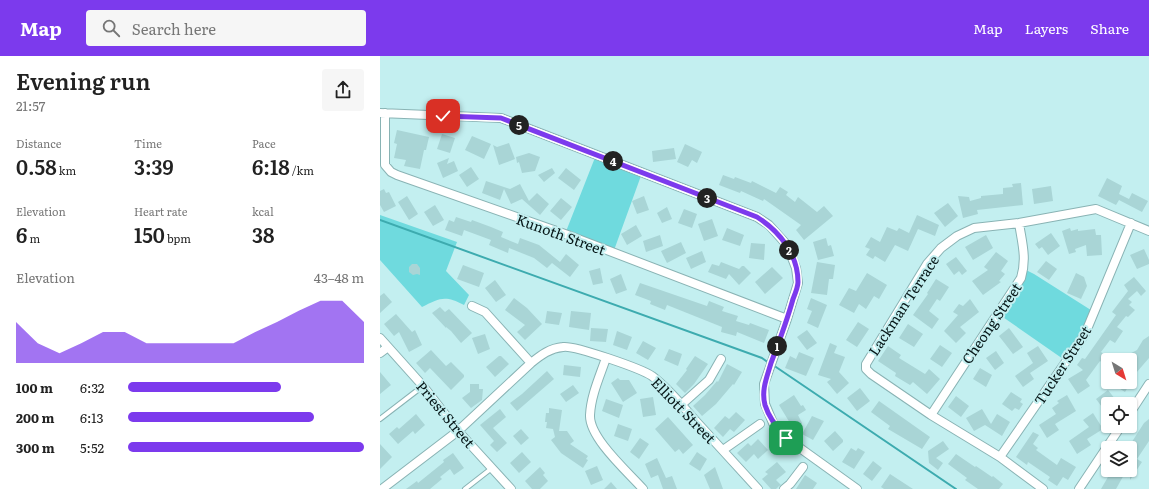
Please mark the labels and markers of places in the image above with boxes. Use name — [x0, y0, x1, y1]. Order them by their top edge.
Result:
pin — [426, 99, 460, 133]
pin: 5 — [509, 115, 529, 135]
pin: 4 — [603, 151, 623, 171]
pin: 3 — [697, 188, 717, 208]
pin: 2 — [779, 240, 799, 260]
pin: 1 — [767, 336, 787, 356]
pin — [769, 421, 803, 455]

